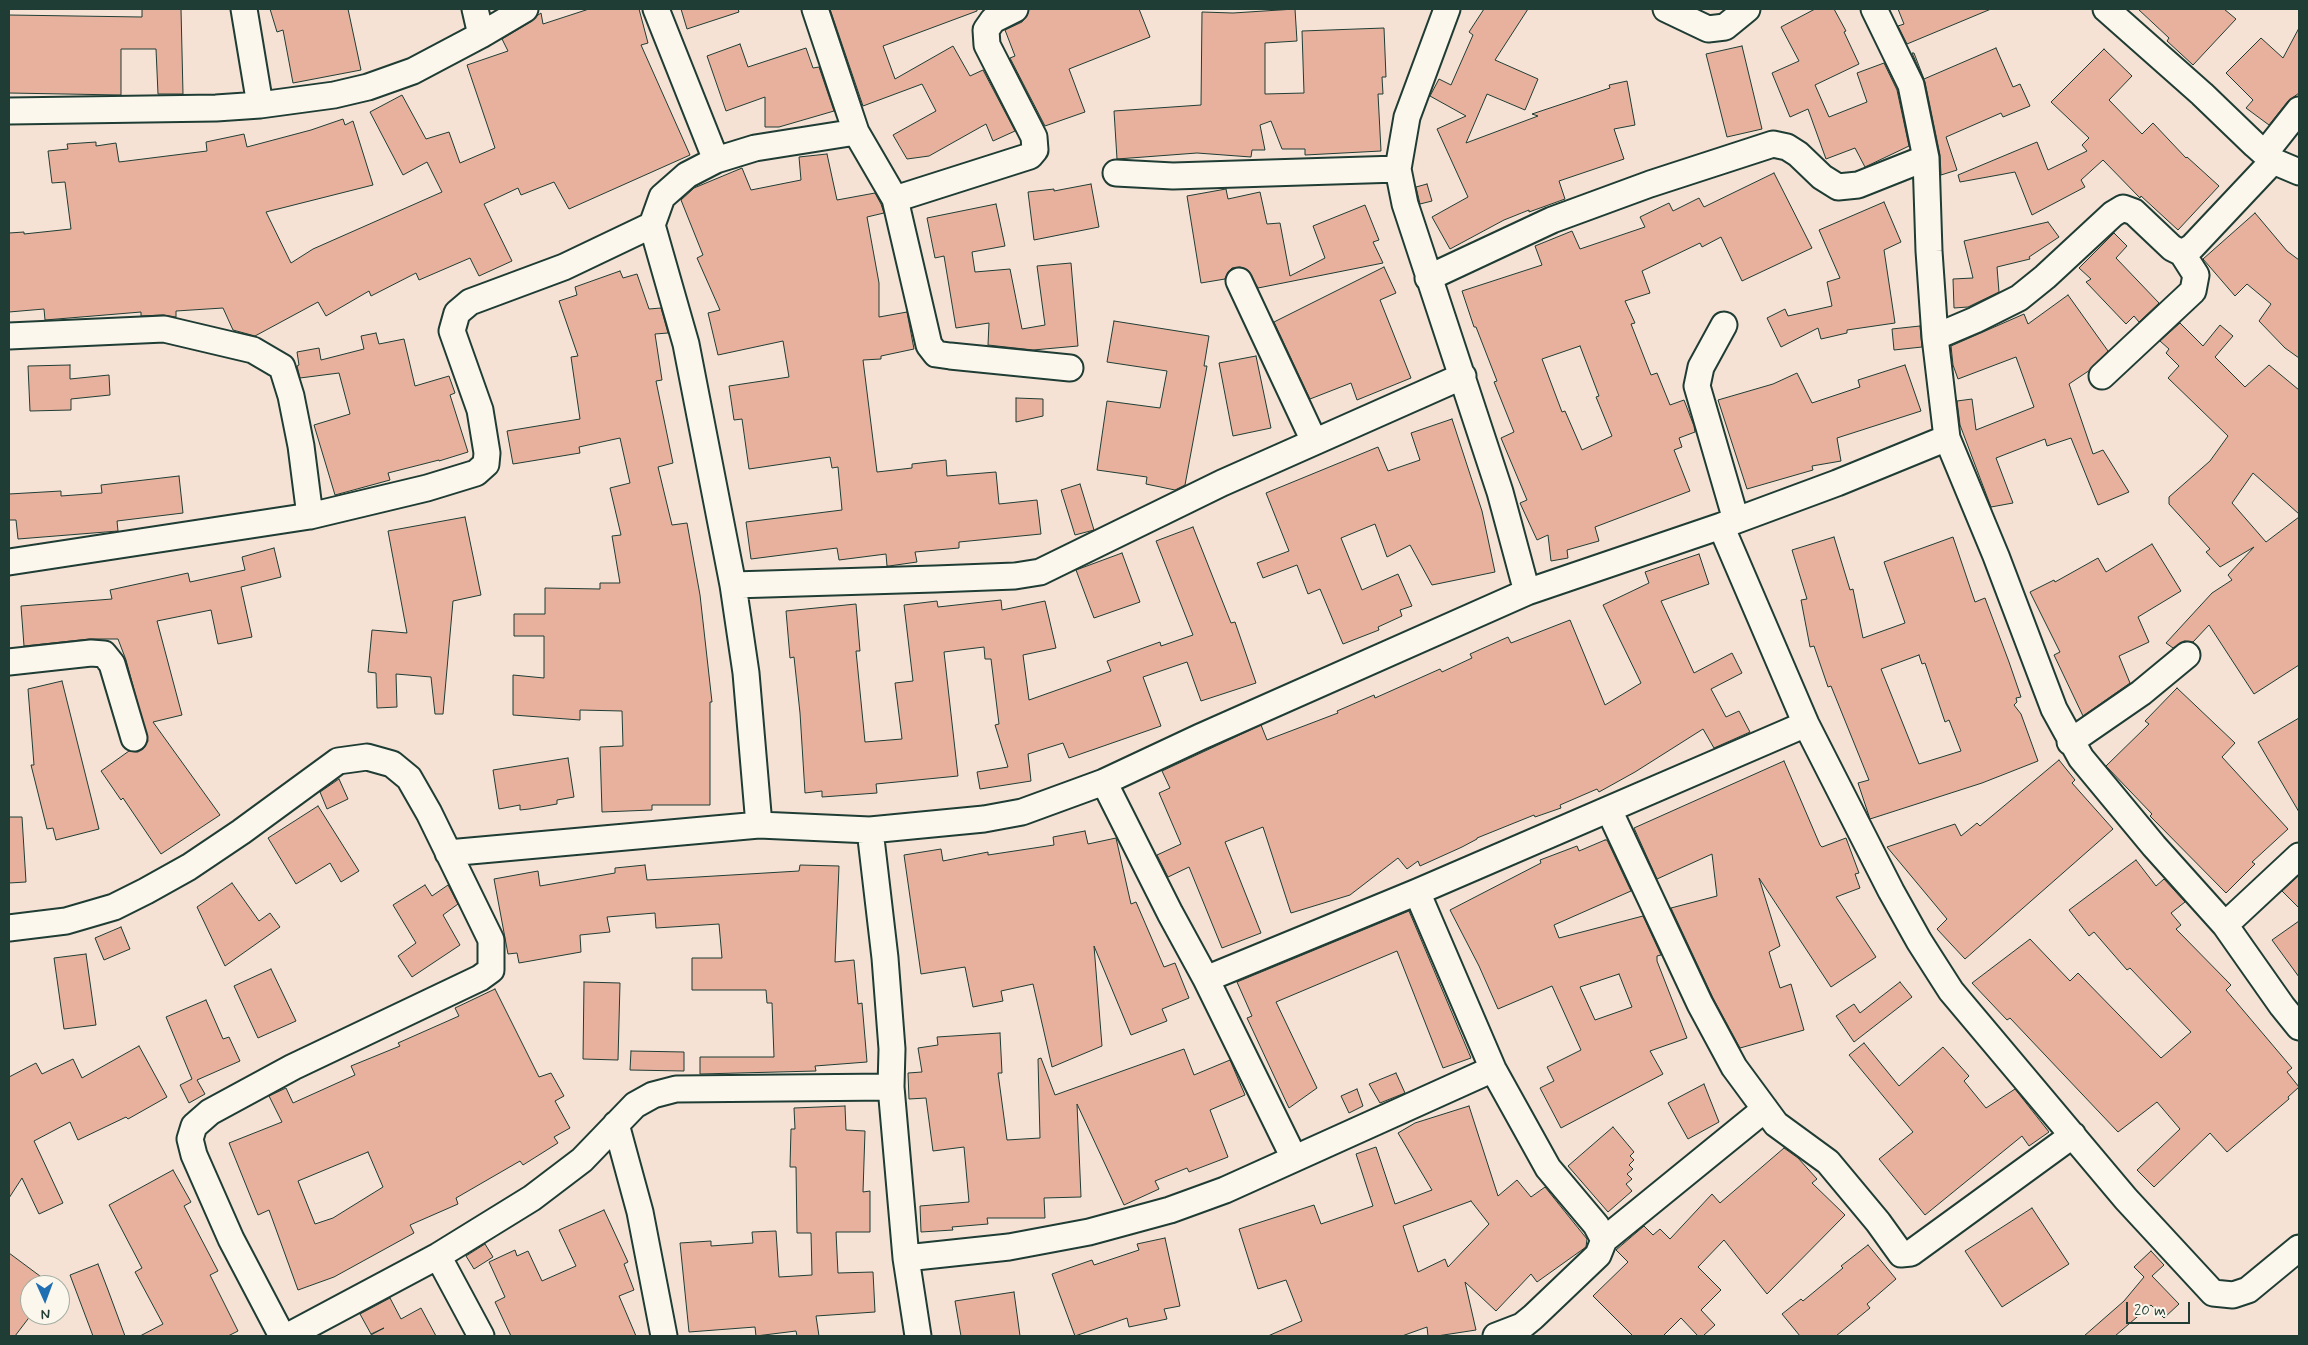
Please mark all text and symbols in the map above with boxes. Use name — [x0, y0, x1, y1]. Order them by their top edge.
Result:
north arrow — [20, 1275, 70, 1325]
scale bar — [2128, 1292, 2192, 1324]
text: 20 m — [2134, 1301, 2166, 1321]
text: N — [41, 1305, 50, 1323]

